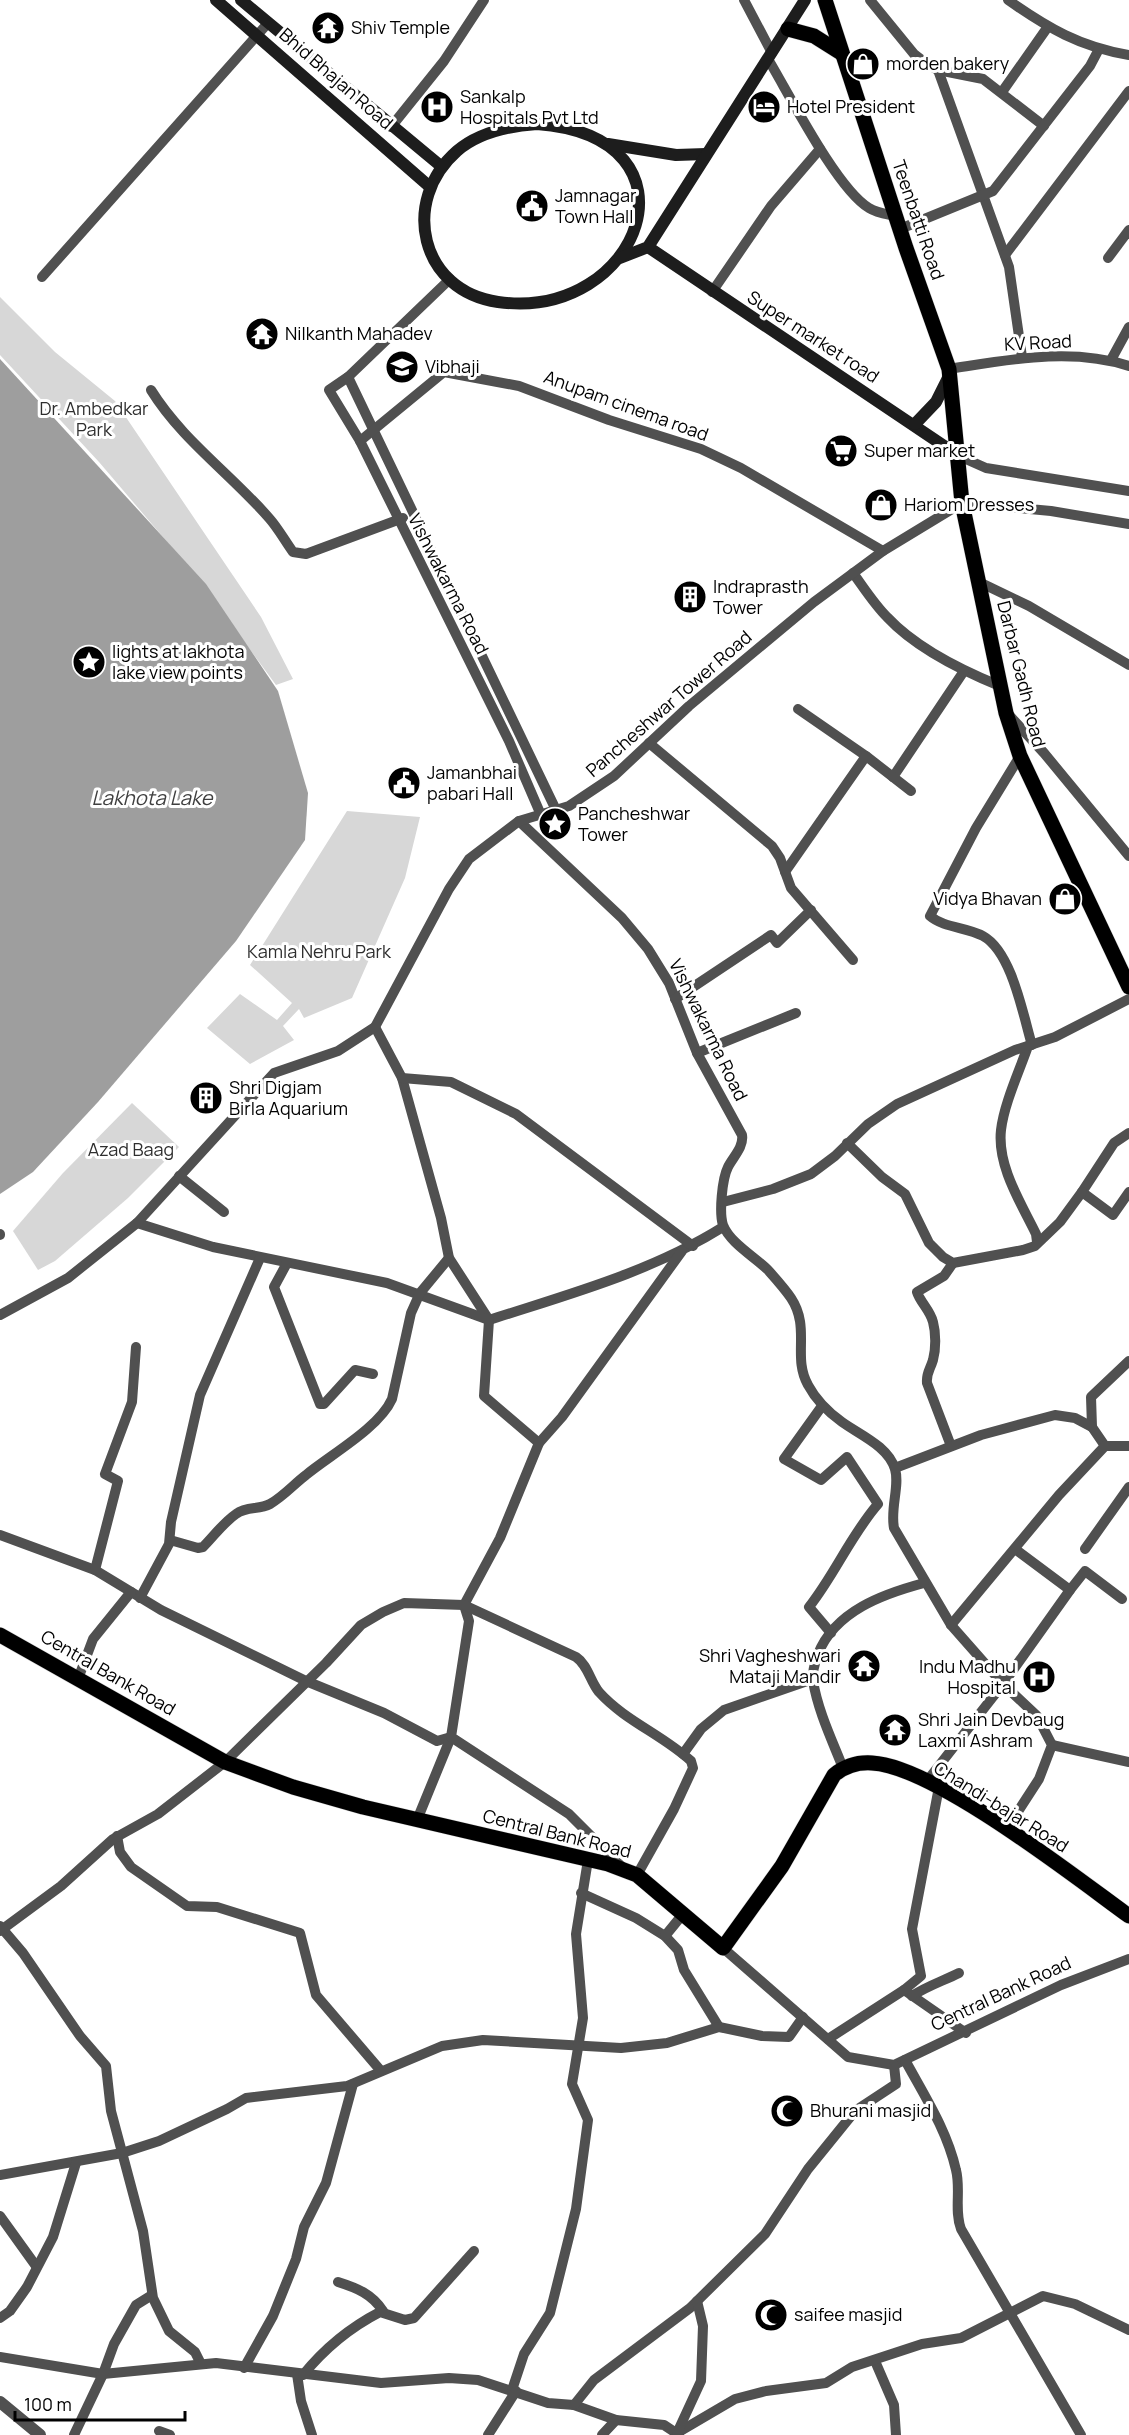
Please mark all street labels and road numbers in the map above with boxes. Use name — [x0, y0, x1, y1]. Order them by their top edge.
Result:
street label: Bhid Bhajan Road — [275, 22, 399, 134]
street label: Teenbatti Road — [887, 157, 951, 283]
street label: Super market road — [743, 285, 884, 388]
street label: KV Road — [1003, 328, 1072, 356]
street label: Anupam cinema road — [541, 364, 712, 446]
street label: Vishwakarma Road — [403, 509, 495, 658]
street label: Darbar Gadh Road — [992, 598, 1052, 749]
street label: Pancheshwar Tower Road — [580, 625, 756, 782]
street label: Vishwakarma Road — [664, 955, 754, 1105]
street label: Central Bank Road — [37, 1624, 180, 1720]
street label: Chandi-bajar Road — [930, 1755, 1073, 1857]
street label: Central Bank Road — [481, 1803, 634, 1863]
street label: Central Bank Road — [927, 1950, 1074, 2036]

